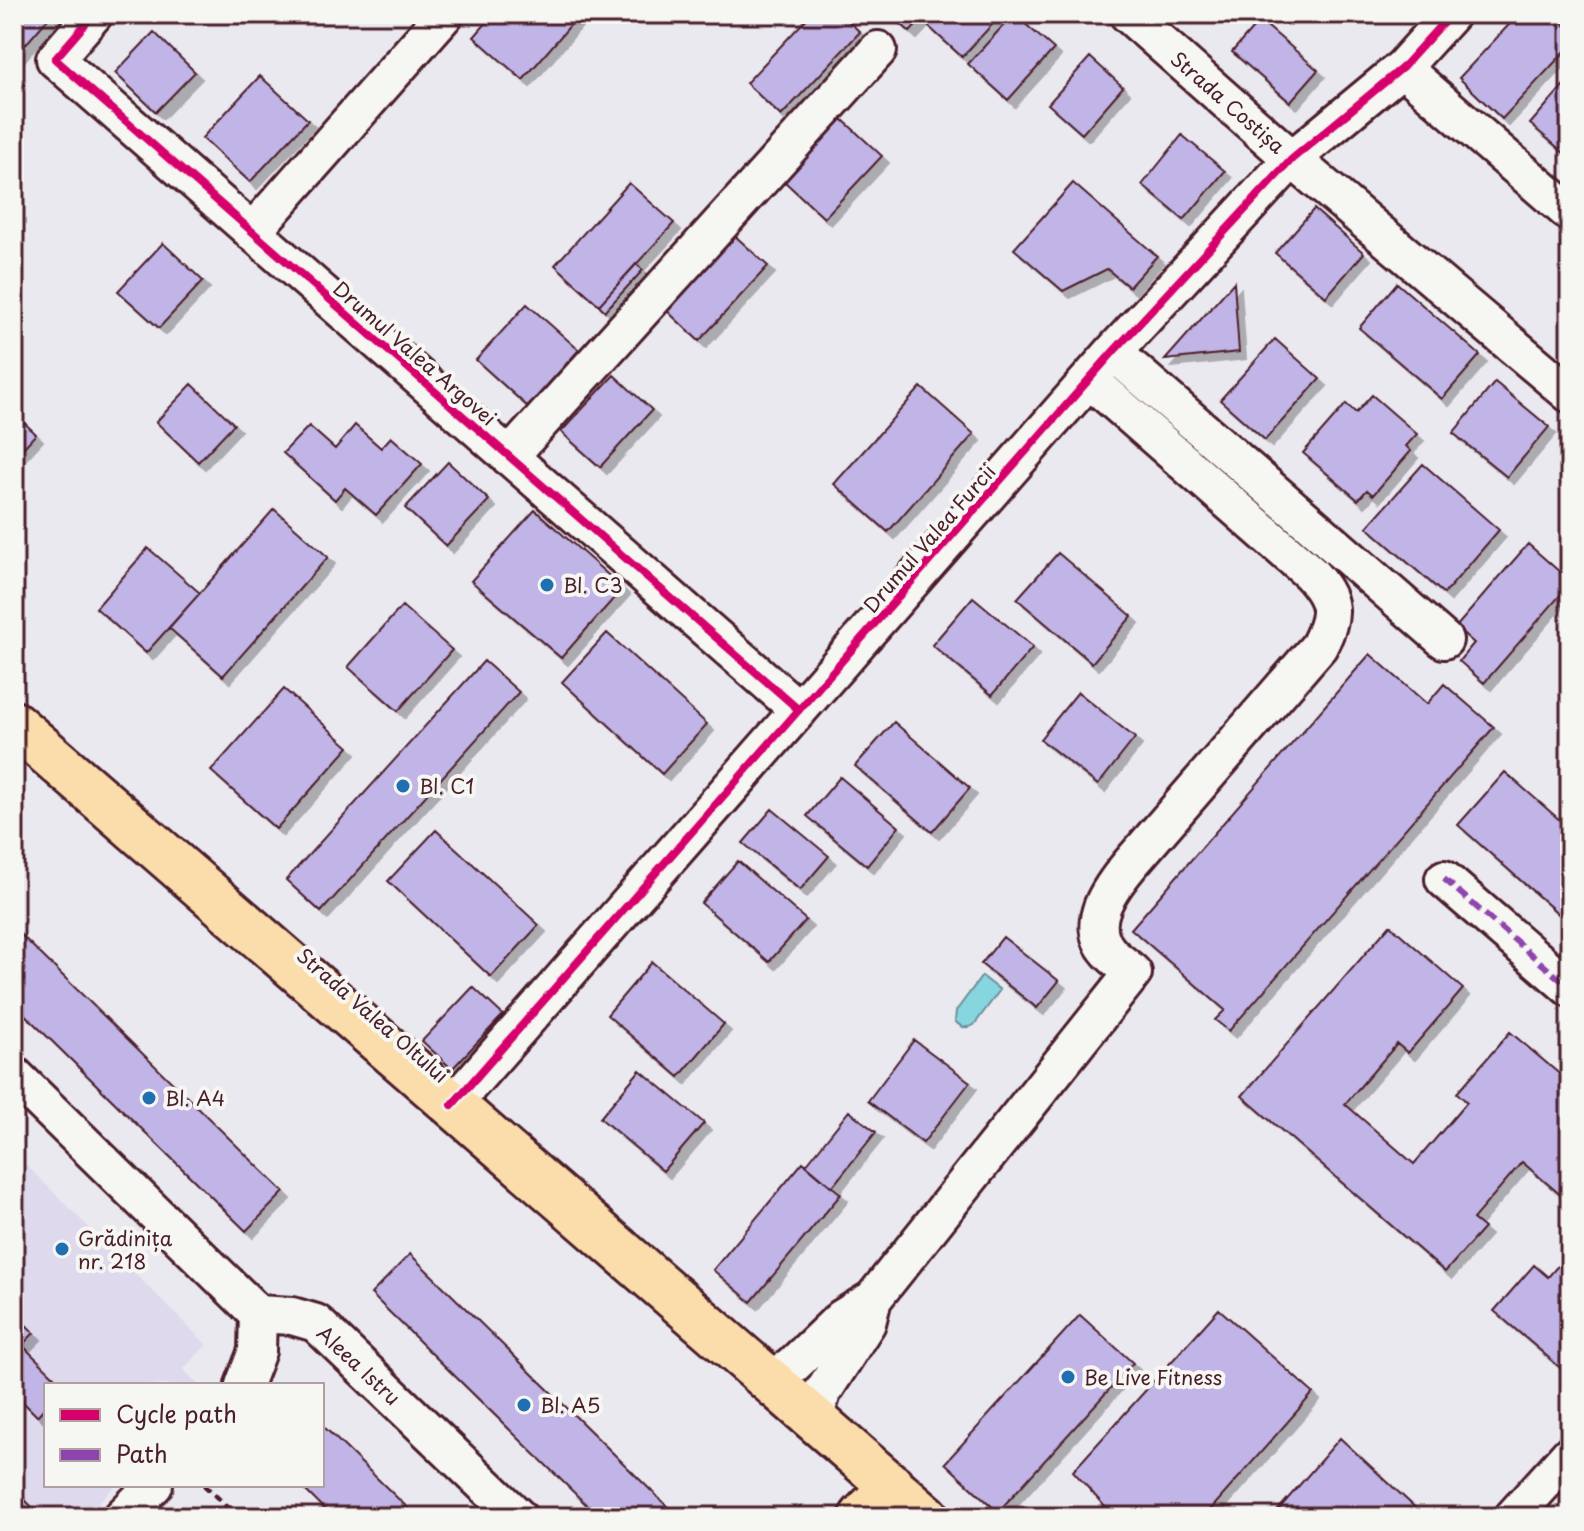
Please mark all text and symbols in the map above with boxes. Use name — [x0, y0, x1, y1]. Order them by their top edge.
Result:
street label: Strada Costișa — [1164, 44, 1292, 160]
street label: Drumul Valea Argovei — [327, 274, 503, 432]
street label: Drumul Valea Furcii — [856, 457, 1002, 619]
place label: Bl. C3 — [563, 570, 623, 600]
marker: Bl. C3 — [538, 576, 556, 594]
place label: Bl. C1 — [419, 771, 474, 801]
marker: Bl. C1 — [394, 777, 412, 795]
street label: Strada Valea Oltului — [290, 941, 456, 1089]
place label: Bl. A4 — [165, 1083, 225, 1113]
marker: Bl. A4 — [140, 1089, 158, 1107]
place label: Grădinița nr. 218 — [78, 1223, 173, 1276]
marker: Grădinița nr. 218 — [53, 1240, 71, 1258]
street label: Aleea Istru — [310, 1318, 408, 1412]
place label: Be Live Fitness — [1084, 1362, 1222, 1392]
marker: Be Live Fitness — [1059, 1368, 1077, 1386]
legend — [44, 1383, 324, 1487]
place label: Bl. A5 — [540, 1390, 600, 1420]
text: Cycle path — [116, 1395, 237, 1431]
marker: Bl. A5 — [515, 1396, 533, 1414]
text: Path — [116, 1435, 168, 1471]

